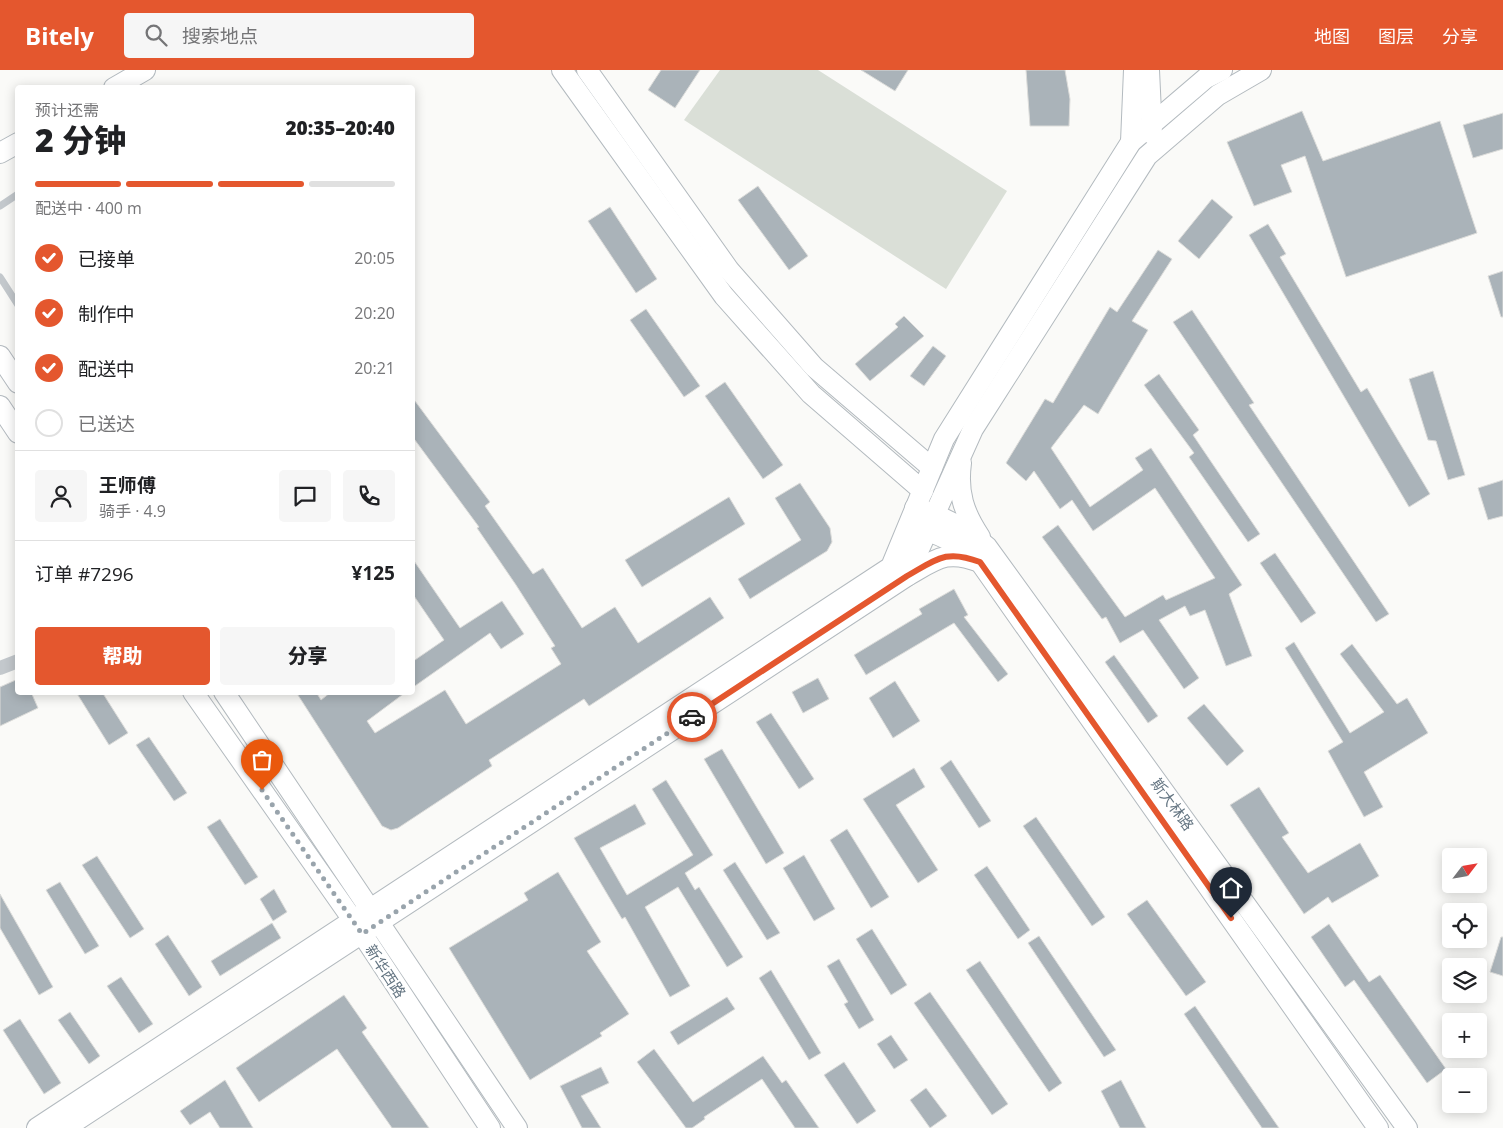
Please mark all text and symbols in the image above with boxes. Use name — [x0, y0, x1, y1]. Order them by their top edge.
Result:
search box — [124, 13, 474, 58]
text: Bitely — [25, 19, 94, 52]
icon: search — [142, 21, 170, 49]
text: 搜索地点 — [182, 23, 258, 49]
text: 地图 — [1314, 24, 1350, 48]
text: 图层 — [1378, 24, 1414, 48]
text: 分享 — [1442, 24, 1478, 48]
text: 预计还需 — [35, 99, 99, 121]
text: 20:35–20:40 — [285, 115, 395, 141]
text: 2 分钟 — [35, 118, 126, 161]
text: 配送中 · 400 m — [35, 197, 142, 219]
icon: check — [35, 244, 63, 272]
text: 已接单 — [78, 246, 135, 272]
text: 20:05 — [354, 247, 395, 269]
icon: check — [35, 299, 63, 327]
text: 制作中 — [78, 301, 135, 327]
text: 20:20 — [354, 302, 395, 324]
icon: check — [35, 354, 63, 382]
text: 配送中 — [78, 356, 135, 382]
text: 20:21 — [354, 357, 395, 379]
text: 已送达 — [78, 411, 135, 437]
button: person — [35, 470, 87, 522]
button: chat — [279, 470, 331, 522]
button: phone — [343, 470, 395, 522]
text: 王师傅 — [99, 472, 156, 498]
text: 骑手 · 4.9 — [99, 500, 166, 522]
text: ¥125 — [352, 560, 395, 586]
text: 订单 #7296 — [35, 561, 134, 587]
button: 帮助 — [35, 627, 210, 685]
button: 分享 — [220, 627, 395, 685]
courier — [667, 692, 717, 742]
icon: car — [678, 703, 706, 731]
pin — [241, 739, 283, 790]
icon: bag — [248, 746, 276, 774]
street label: 斯大林路 — [1147, 774, 1199, 834]
north arrow — [1442, 848, 1488, 892]
map controls — [1442, 848, 1487, 1113]
pin — [1210, 867, 1252, 918]
icon: home — [1217, 874, 1245, 902]
button: locate — [1442, 903, 1487, 948]
street label: 新华西路 — [361, 940, 411, 1002]
button: layers — [1442, 958, 1487, 1003]
button: + — [1442, 1013, 1487, 1058]
button: − — [1442, 1068, 1487, 1113]

